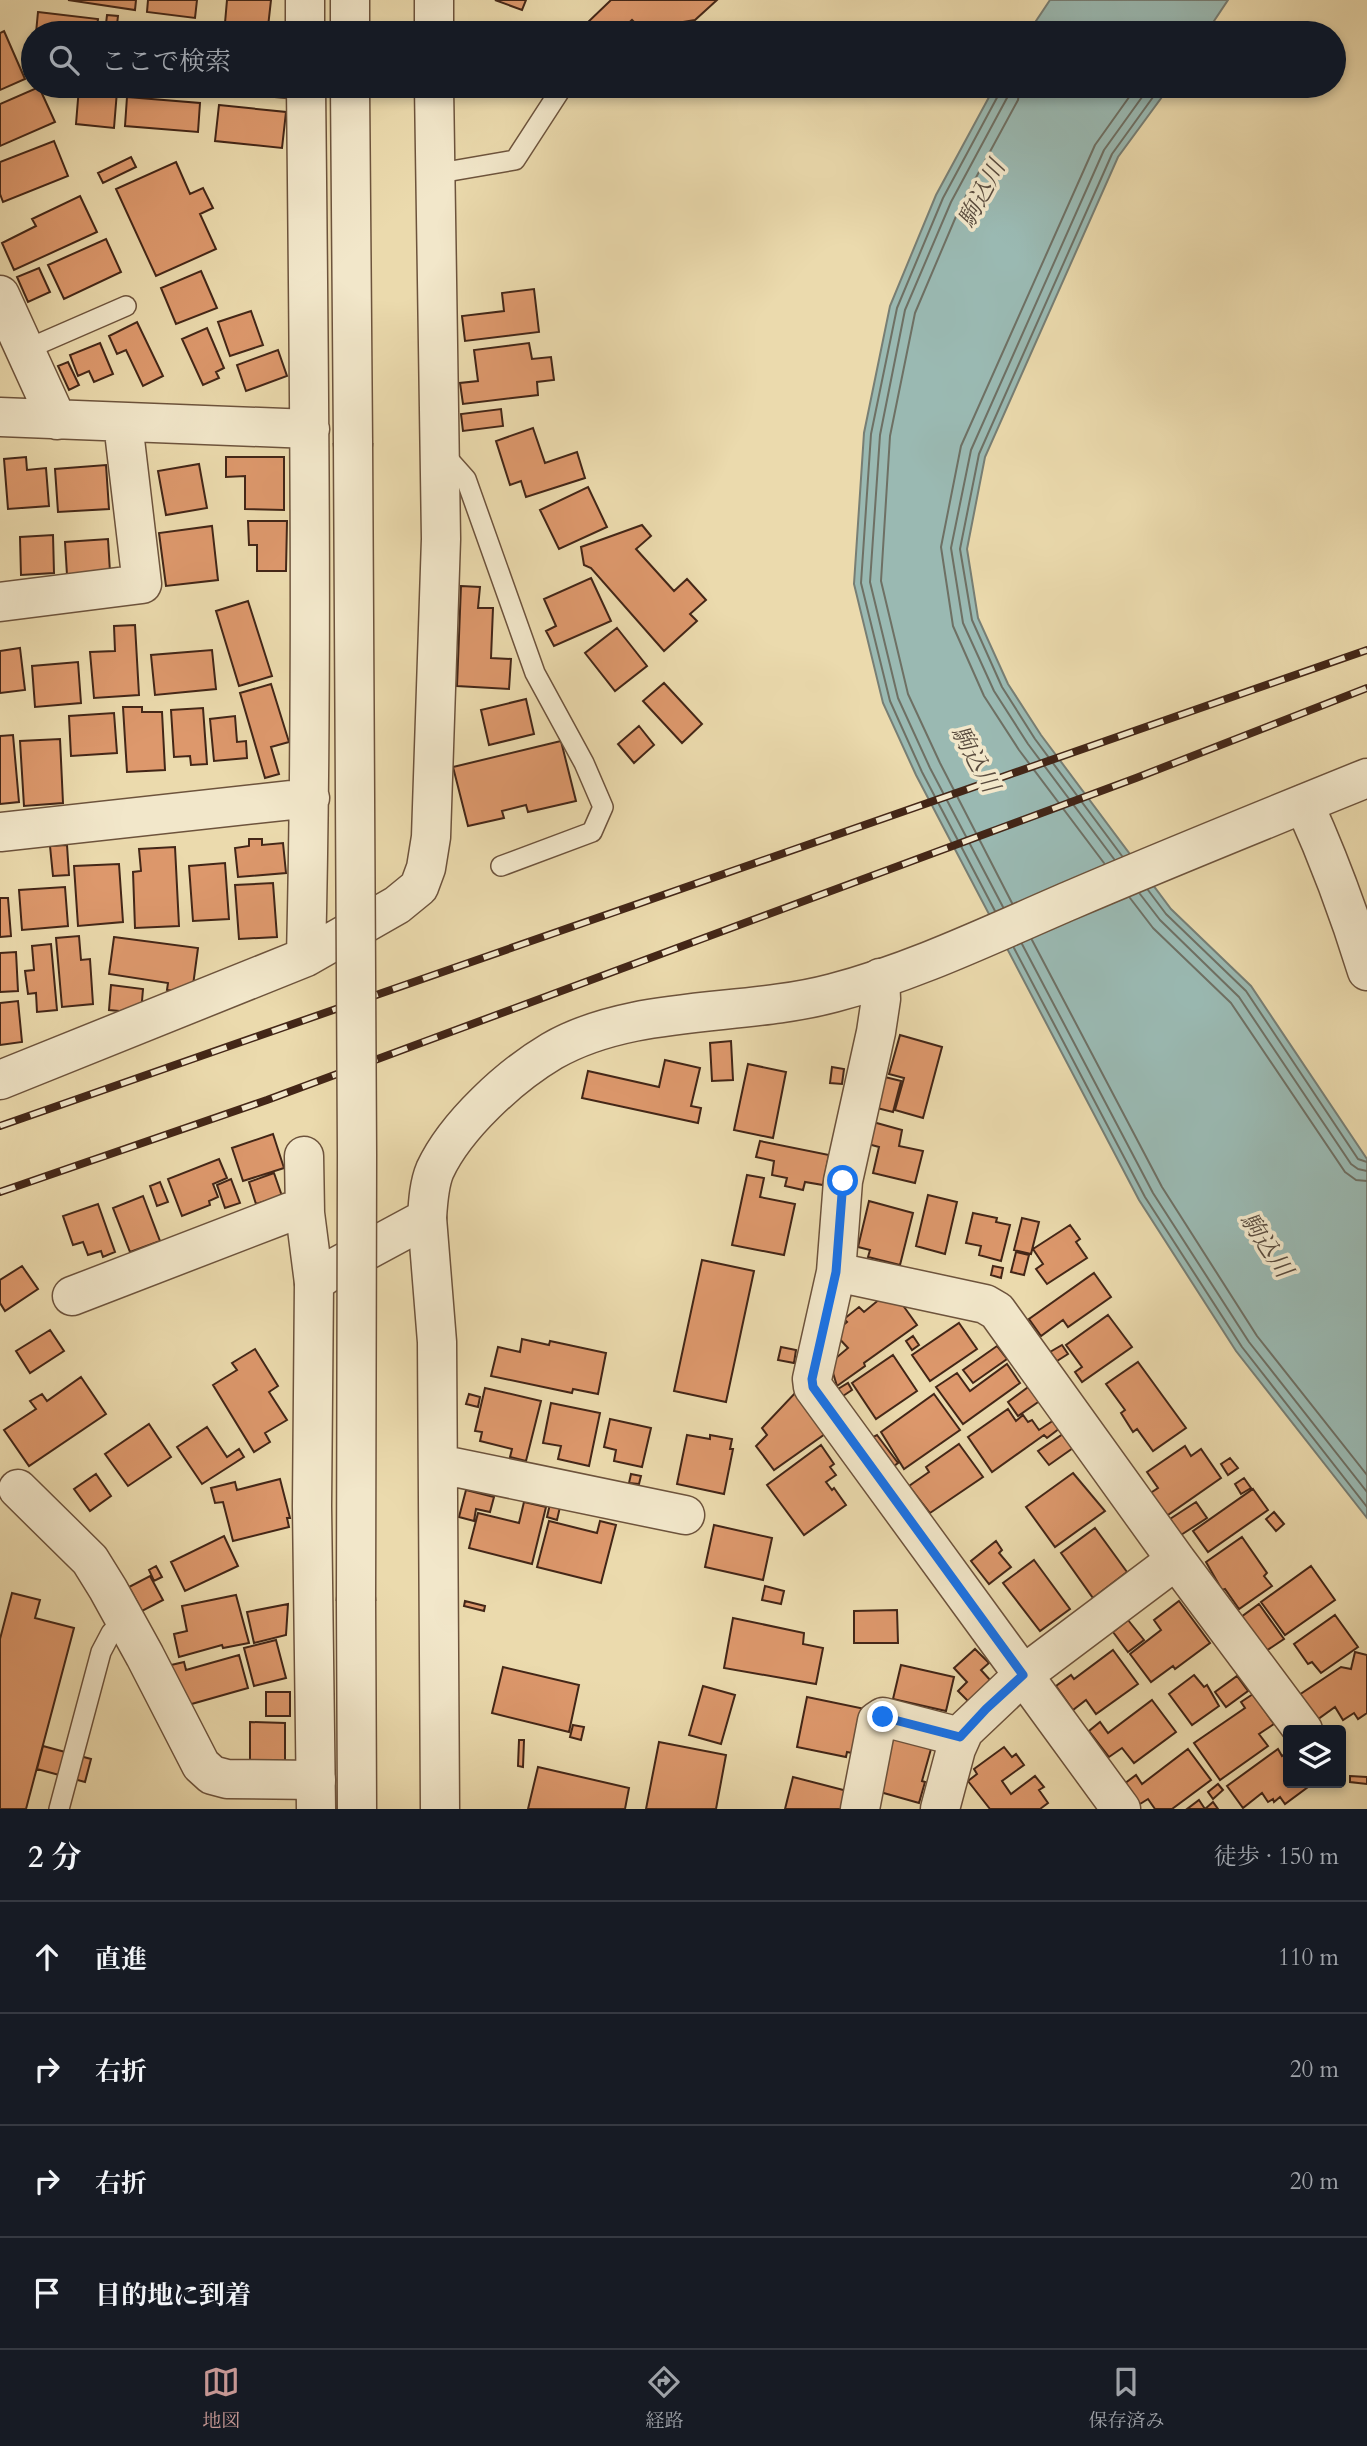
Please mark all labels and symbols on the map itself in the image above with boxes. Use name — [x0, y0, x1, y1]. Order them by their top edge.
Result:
water label: 駒込川 — [951, 152, 1015, 234]
water label: 駒込川 — [943, 720, 1008, 801]
route start — [827, 1165, 858, 1196]
water label: 駒込川 — [1232, 1206, 1301, 1287]
route end — [867, 1701, 898, 1732]

